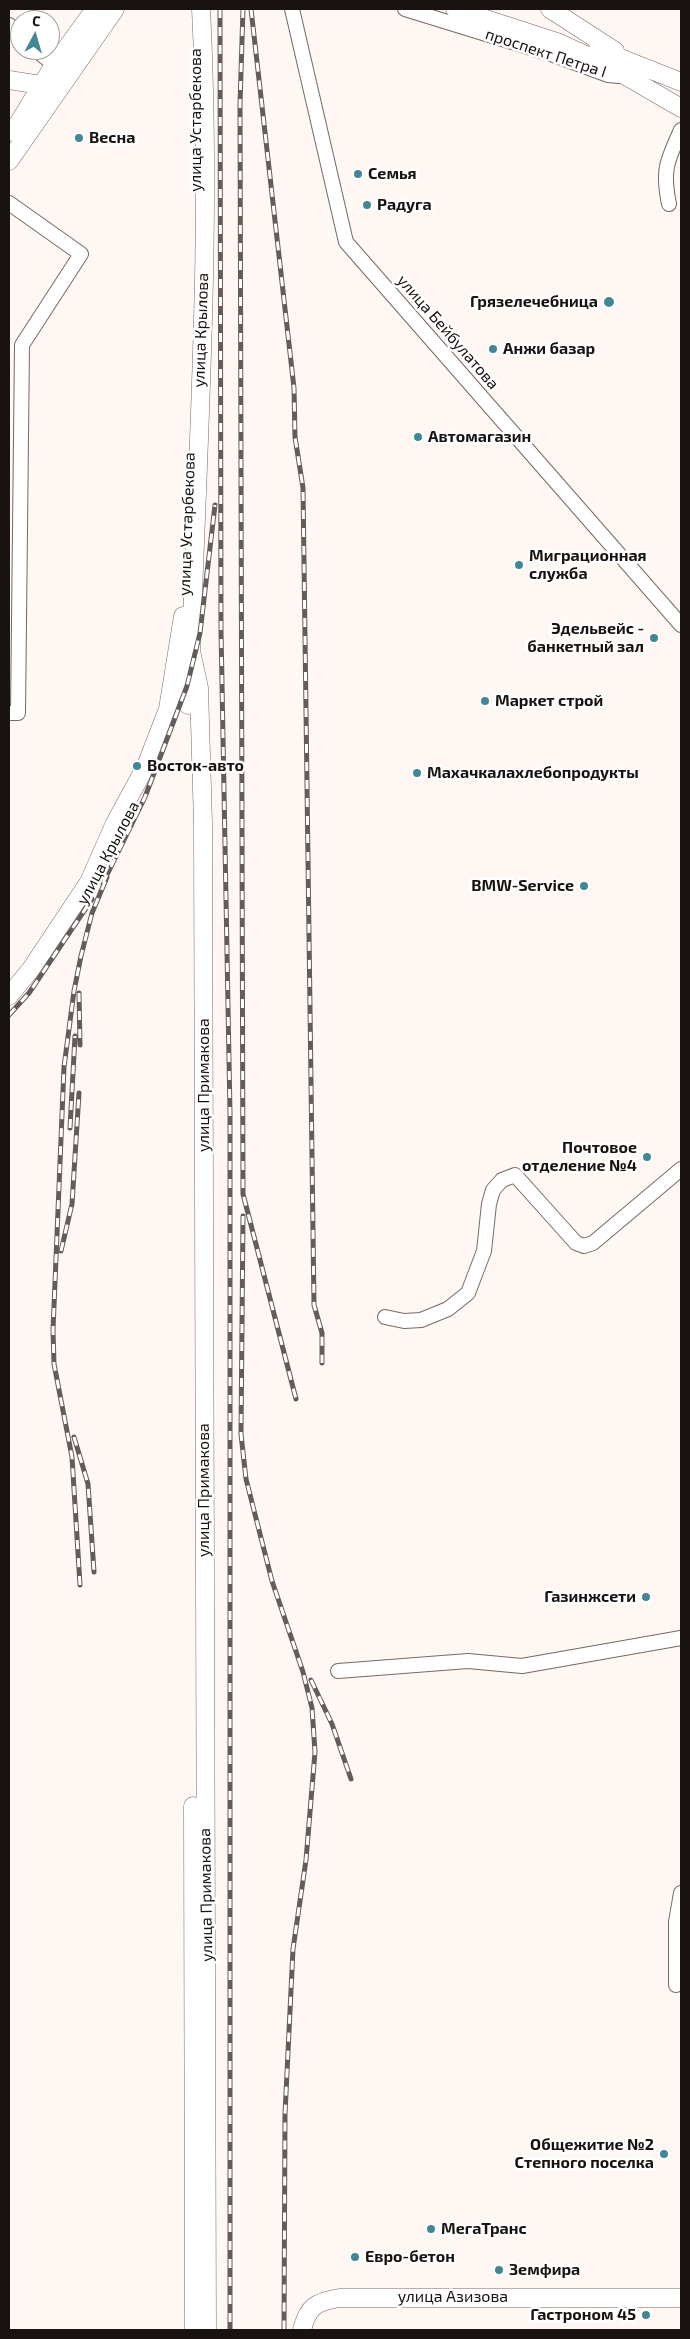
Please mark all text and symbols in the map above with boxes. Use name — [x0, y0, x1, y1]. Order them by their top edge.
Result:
north arrow — [10, 10, 60, 60]
text: С — [32, 12, 41, 29]
street label: проспект Петра I — [483, 24, 609, 82]
street label: улица Устарбекова — [186, 48, 206, 192]
place label: Весна — [89, 128, 135, 148]
marker: Весна — [73, 132, 85, 144]
place label: Семья — [368, 164, 417, 184]
marker: Семья — [352, 168, 364, 180]
place label: Радуга — [377, 195, 432, 215]
marker: Радуга — [361, 199, 373, 211]
street label: улица Бейбулатова — [393, 271, 503, 393]
street label: улица Крылова — [189, 272, 213, 388]
place label: Грязелечебница — [470, 292, 598, 312]
marker: Грязелечебница — [602, 295, 616, 309]
place label: Анжи базар — [503, 339, 595, 359]
marker: Анжи базар — [487, 343, 499, 355]
place label: Автомагазин — [428, 427, 531, 447]
marker: Автомагазин — [412, 431, 424, 443]
street label: улица Устарбекова — [175, 452, 199, 596]
place label: Миграционная служба — [529, 546, 647, 584]
marker: Миграционная служба — [513, 559, 525, 571]
place label: Эдельвейс - банкетный зал — [527, 619, 644, 657]
marker: Эдельвейс - банкетный зал — [648, 632, 660, 644]
place label: Маркет строй — [495, 691, 603, 711]
marker: Маркет строй — [479, 695, 491, 707]
place label: Восток-авто — [147, 756, 244, 776]
marker: Восток-авто — [131, 760, 143, 772]
place label: Махачкалахлебопродукты — [427, 763, 639, 783]
marker: Махачкалахлебопродукты — [411, 767, 423, 779]
street label: улица Крылова — [73, 798, 143, 908]
place label: BMW-Service — [471, 876, 574, 896]
marker: BMW-Service — [578, 880, 590, 892]
street label: улица Примакова — [194, 1018, 214, 1152]
place label: Почтовое отделение №4 — [522, 1138, 637, 1176]
marker: Почтовое отделение №4 — [641, 1151, 653, 1163]
street label: улица Примакова — [194, 1423, 214, 1557]
place label: Газинжсети — [544, 1587, 636, 1607]
marker: Газинжсети — [640, 1591, 652, 1603]
street label: улица Примакова — [195, 1828, 217, 1962]
place label: Общежитие №2 Степного поселка — [515, 2135, 654, 2173]
marker: Общежитие №2 Степного поселка — [658, 2148, 670, 2160]
place label: МегаТранс — [441, 2219, 527, 2239]
marker: МегаТранс — [425, 2223, 437, 2235]
place label: Евро-бетон — [365, 2247, 455, 2267]
marker: Евро-бетон — [349, 2251, 361, 2263]
place label: Земфира — [509, 2260, 580, 2280]
marker: Земфира — [493, 2264, 505, 2276]
street label: улица Азизова — [398, 2287, 508, 2307]
place label: Гастроном 45 — [530, 2305, 636, 2325]
marker: Гастроном 45 — [640, 2309, 652, 2321]

